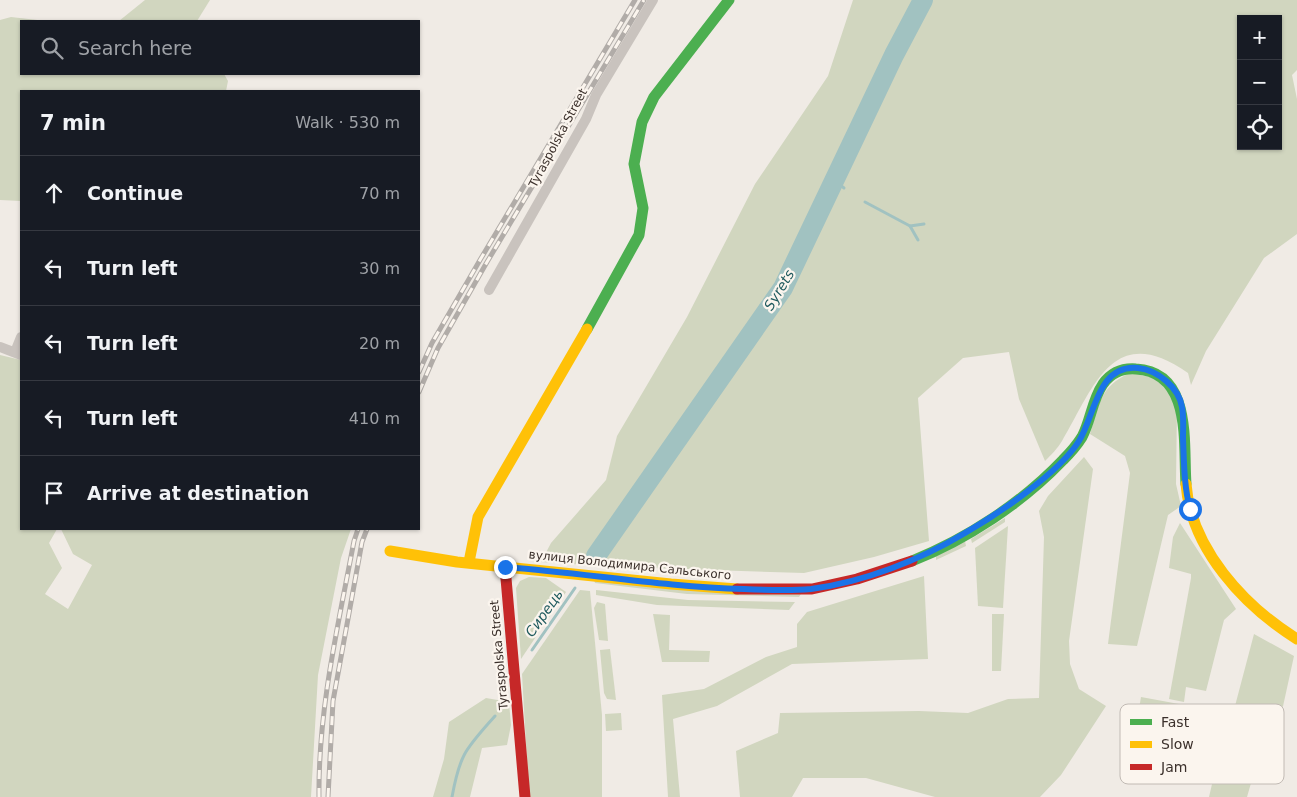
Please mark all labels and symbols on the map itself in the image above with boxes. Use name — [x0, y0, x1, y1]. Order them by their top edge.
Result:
street label: Tyraspolska Street — [526, 86, 590, 191]
water label: Syrets — [761, 267, 797, 313]
route start — [1179, 498, 1202, 521]
street label: вулиця Володимира Сальського — [528, 547, 732, 583]
route end — [494, 556, 517, 579]
water label: Сирець — [522, 586, 566, 640]
street label: Tyraspolska Street — [487, 599, 511, 711]
legend — [1120, 704, 1284, 784]
text: Fast — [1161, 714, 1190, 730]
text: Slow — [1161, 736, 1194, 752]
text: Jam — [1160, 759, 1187, 775]

